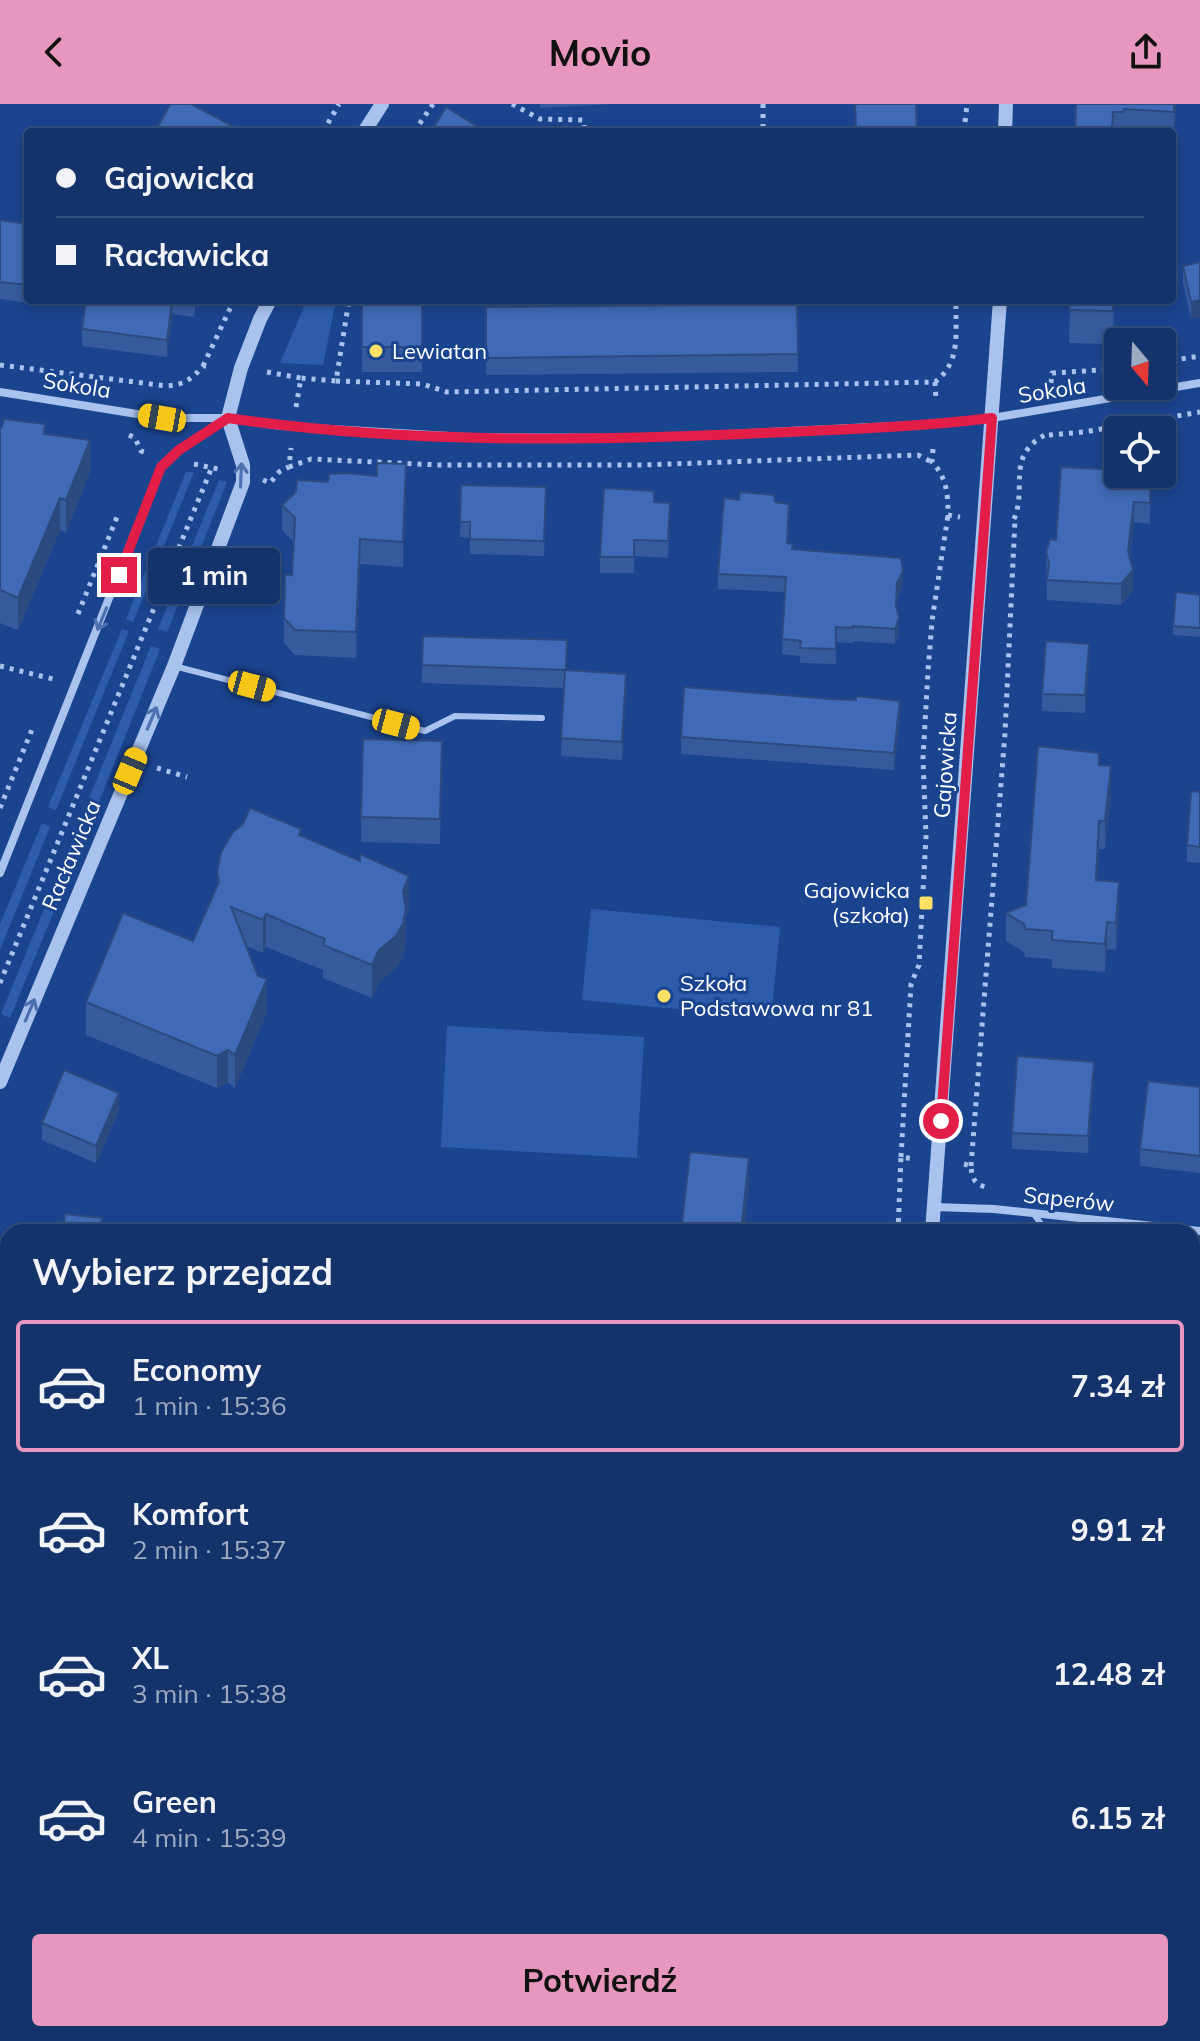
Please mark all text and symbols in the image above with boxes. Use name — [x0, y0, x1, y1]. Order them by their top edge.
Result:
icon: back — [32, 30, 76, 74]
text: Movio — [549, 30, 651, 75]
icon: share — [1124, 30, 1168, 74]
text: Gajowicka — [104, 159, 255, 197]
text: Racławicka — [104, 236, 269, 274]
north arrow — [1104, 328, 1176, 400]
map controls — [1104, 328, 1176, 488]
place label: Lewiatan — [392, 337, 487, 365]
marker: Lewiatan — [367, 342, 385, 360]
street label: Sokola — [41, 366, 113, 404]
street label: Sokola — [1016, 371, 1088, 409]
car — [136, 402, 188, 434]
button: locate — [1104, 416, 1176, 488]
one-way arrow — [234, 463, 249, 489]
callout: 1 min — [147, 547, 279, 603]
route end — [101, 557, 137, 593]
text: 1 min — [180, 559, 248, 592]
one-way arrow — [93, 606, 108, 631]
car — [226, 668, 278, 704]
one-way arrow — [146, 706, 161, 731]
car — [370, 706, 422, 742]
street label: Gajowicka — [927, 711, 963, 819]
car — [110, 744, 150, 798]
street label: Racławicka — [35, 796, 107, 914]
place label: Gajowicka (szkoła) — [803, 876, 910, 929]
marker: Gajowicka (szkoła) — [917, 894, 935, 912]
place label: Szkoła Podstawowa nr 81 — [680, 969, 873, 1022]
marker: Szkoła Podstawowa nr 81 — [655, 987, 673, 1005]
one-way arrow — [24, 998, 39, 1023]
route start — [923, 1103, 959, 1139]
street label: Saperów — [1022, 1180, 1116, 1218]
text: Wybierz przejazd — [32, 1249, 333, 1294]
icon: car — [36, 1350, 108, 1422]
text: Economy — [132, 1351, 261, 1389]
text: 7.34 zł — [1071, 1367, 1164, 1405]
text: 1 min · 15:36 — [132, 1389, 287, 1422]
icon: car — [36, 1494, 108, 1566]
text: Komfort — [132, 1495, 249, 1533]
text: 9.91 zł — [1071, 1511, 1164, 1549]
text: 2 min · 15:37 — [132, 1533, 287, 1566]
icon: car — [36, 1638, 108, 1710]
text: XL — [132, 1639, 169, 1677]
text: 12.48 zł — [1053, 1655, 1164, 1693]
text: 3 min · 15:38 — [132, 1677, 287, 1710]
icon: car — [36, 1782, 108, 1854]
text: Green — [132, 1783, 217, 1821]
text: 6.15 zł — [1071, 1799, 1164, 1837]
text: 4 min · 15:39 — [132, 1821, 287, 1854]
button: Potwierdź — [32, 1934, 1168, 2026]

